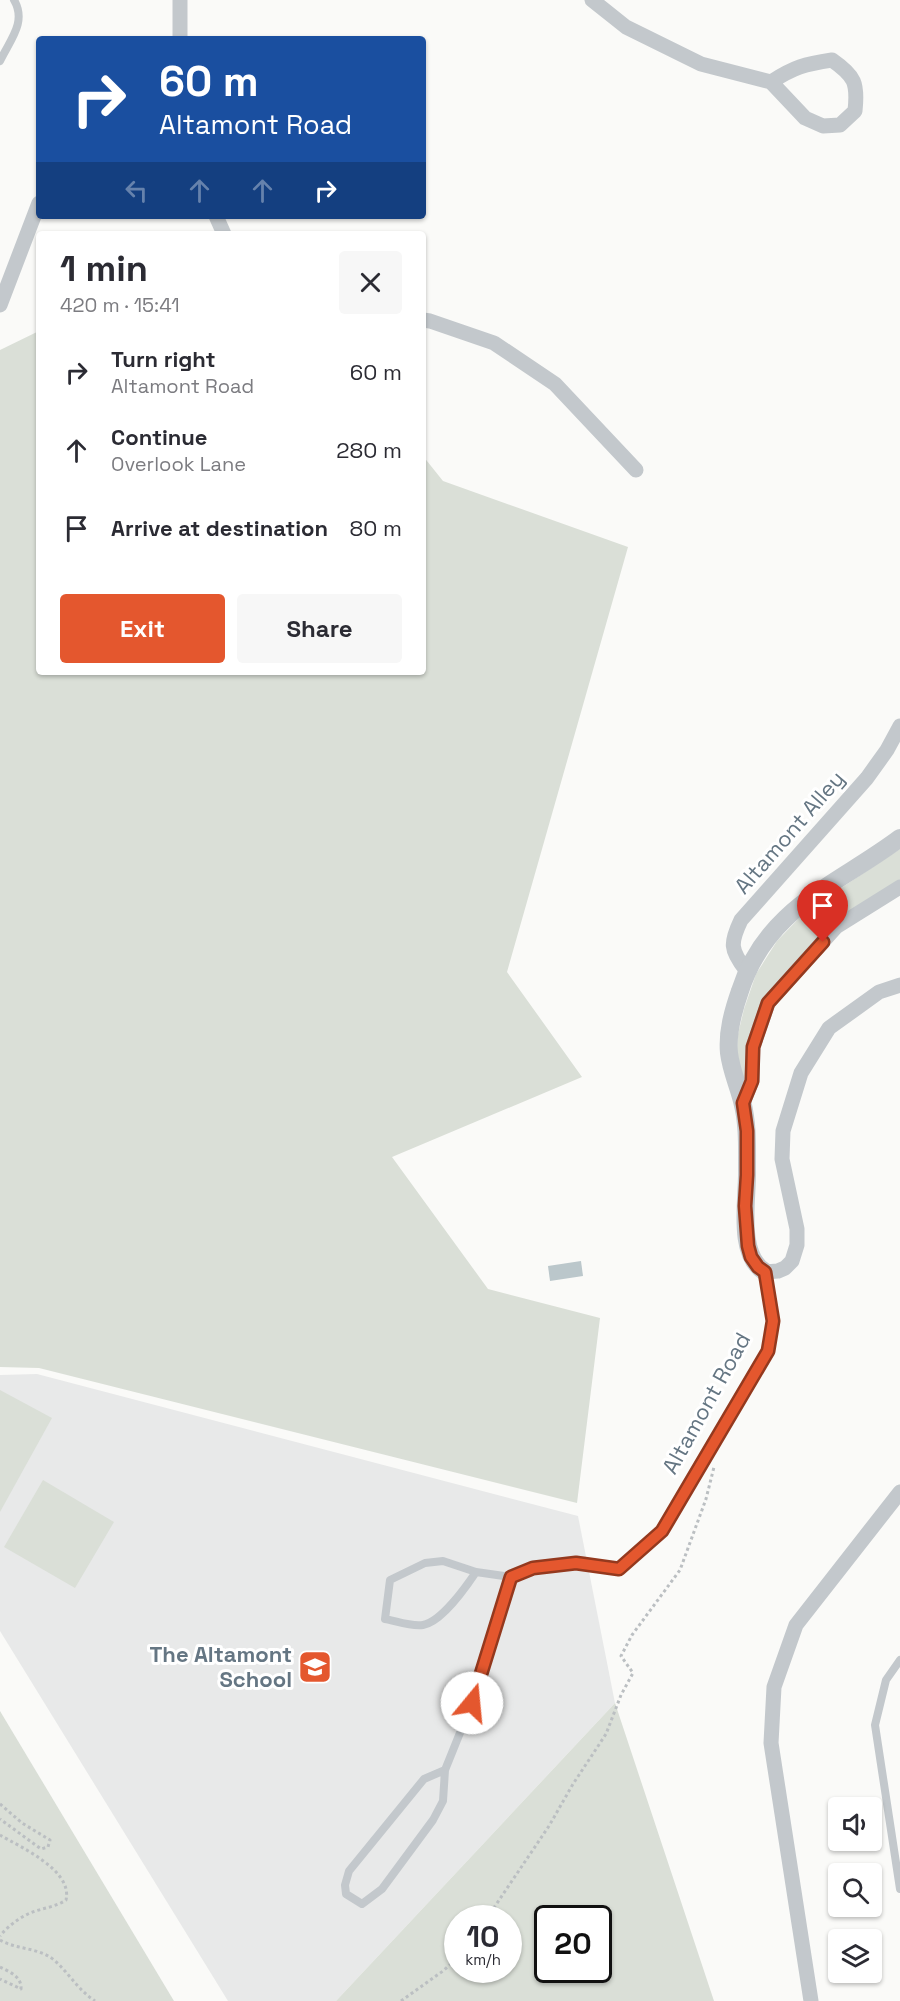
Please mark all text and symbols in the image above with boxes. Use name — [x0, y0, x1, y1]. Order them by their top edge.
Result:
text: 60 m — [159, 55, 259, 108]
icon: right — [60, 60, 138, 138]
text: Altamont Road — [159, 107, 352, 142]
icon: left — [120, 174, 153, 207]
icon: ahead — [183, 174, 216, 207]
icon: ahead — [246, 174, 279, 207]
icon: right — [309, 174, 342, 207]
text: 1 min — [60, 246, 148, 292]
button: close — [339, 251, 402, 314]
text: 420 m · 15:41 — [60, 292, 180, 318]
text: Turn right — [111, 345, 216, 373]
icon: right — [60, 356, 93, 389]
text: 60 m — [350, 358, 402, 386]
text: Altamont Road — [111, 373, 254, 399]
text: Continue — [111, 423, 207, 451]
icon: ahead — [60, 434, 93, 467]
text: 280 m — [336, 436, 402, 464]
text: Overlook Lane — [111, 451, 246, 477]
icon: arrive — [60, 512, 93, 545]
text: Arrive at destination — [111, 514, 328, 542]
text: 80 m — [350, 514, 402, 542]
button: Exit — [60, 594, 225, 663]
button: Share — [237, 594, 402, 663]
street label: Altamont Alley — [728, 765, 850, 899]
pin — [797, 880, 848, 942]
icon: arrive — [806, 889, 839, 922]
street label: Altamont Road — [656, 1327, 756, 1479]
place label: The Altamont School — [149, 1640, 292, 1693]
school or university icon: The Altamont School — [297, 1649, 333, 1685]
position arrow — [440, 1671, 504, 1735]
map controls — [828, 1797, 882, 1983]
button: sound — [828, 1797, 882, 1851]
button: search — [828, 1863, 882, 1917]
speed limit sign: 20 — [534, 1905, 612, 1983]
text: 10 — [467, 1917, 500, 1956]
button: layers — [828, 1929, 882, 1983]
text: km/h — [465, 1950, 501, 1969]

